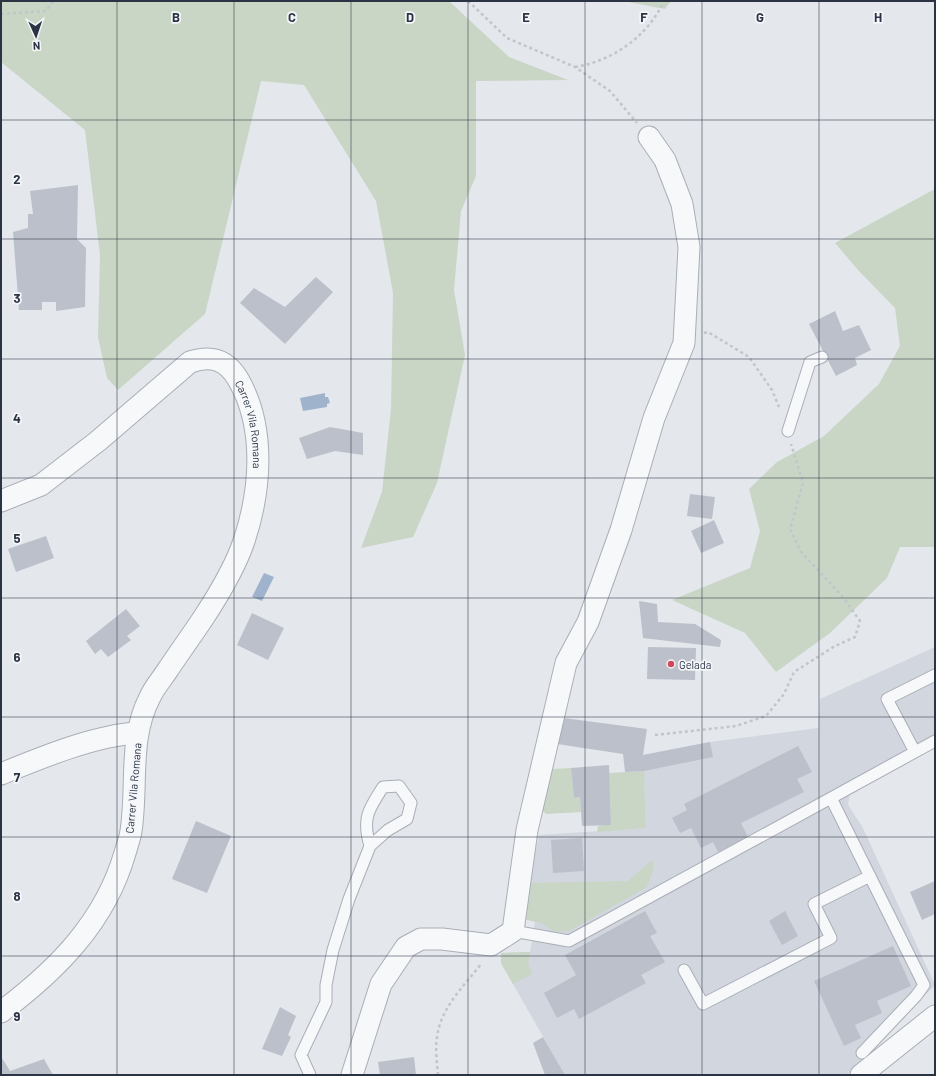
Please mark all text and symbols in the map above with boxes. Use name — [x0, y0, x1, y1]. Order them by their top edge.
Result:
text: B — [172, 9, 180, 25]
text: C — [288, 9, 296, 25]
text: D — [406, 9, 414, 25]
text: E — [522, 9, 530, 25]
text: F — [640, 9, 648, 25]
text: G — [756, 9, 764, 25]
text: H — [874, 9, 882, 25]
north arrow — [16, 16, 56, 56]
text: N — [33, 40, 41, 53]
text: 2 — [13, 171, 21, 187]
text: 3 — [13, 290, 21, 306]
street label: Carrer Vila Romana — [233, 378, 264, 469]
text: 4 — [13, 410, 21, 426]
text: 5 — [13, 530, 21, 546]
text: 6 — [14, 649, 21, 665]
place label: Gelada — [679, 658, 711, 671]
marker: Gelada — [666, 659, 676, 669]
street label: Carrer Vila Romana — [123, 742, 143, 834]
text: 7 — [14, 769, 21, 785]
text: 8 — [13, 888, 21, 904]
text: 9 — [14, 1008, 21, 1024]

